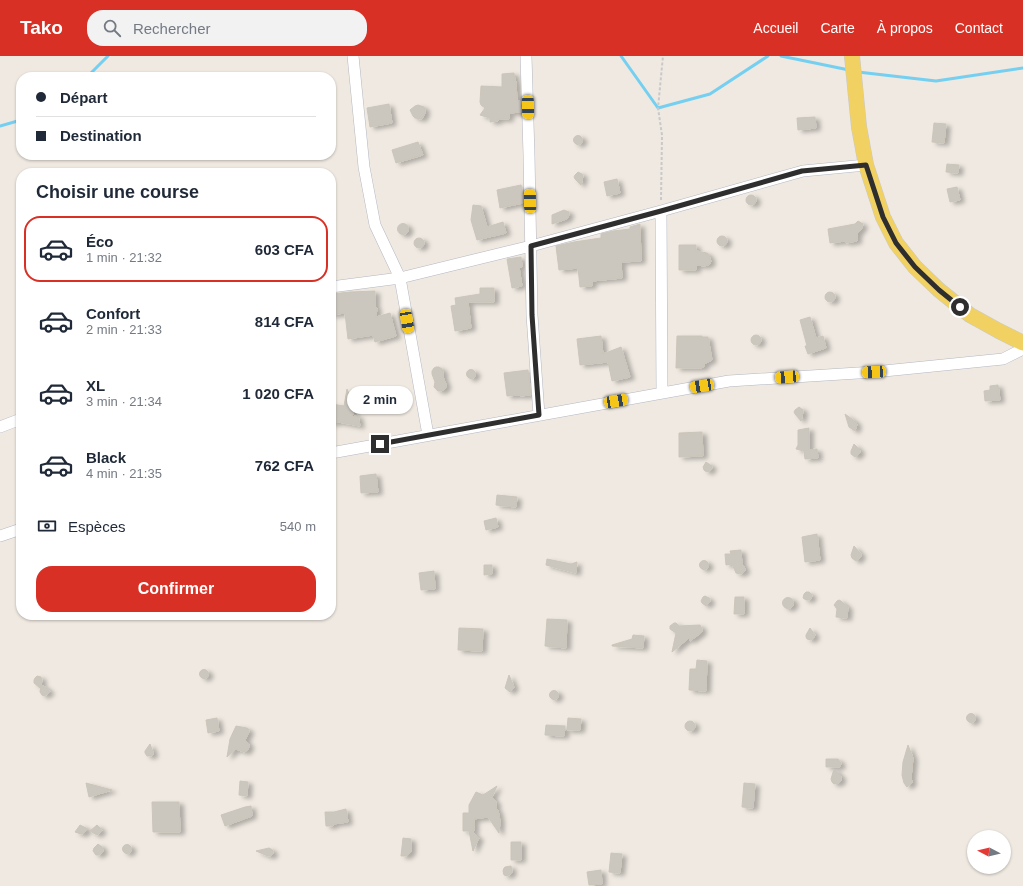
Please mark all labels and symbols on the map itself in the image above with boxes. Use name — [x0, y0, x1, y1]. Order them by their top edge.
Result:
car — [522, 95, 534, 119]
car — [524, 189, 536, 213]
route start — [951, 298, 969, 316]
car — [399, 308, 415, 334]
car — [862, 365, 886, 379]
car — [775, 370, 799, 384]
car — [689, 378, 715, 394]
callout: 2 min — [347, 386, 413, 414]
car — [603, 393, 629, 409]
route end — [371, 435, 389, 453]
north arrow — [967, 830, 1011, 874]

